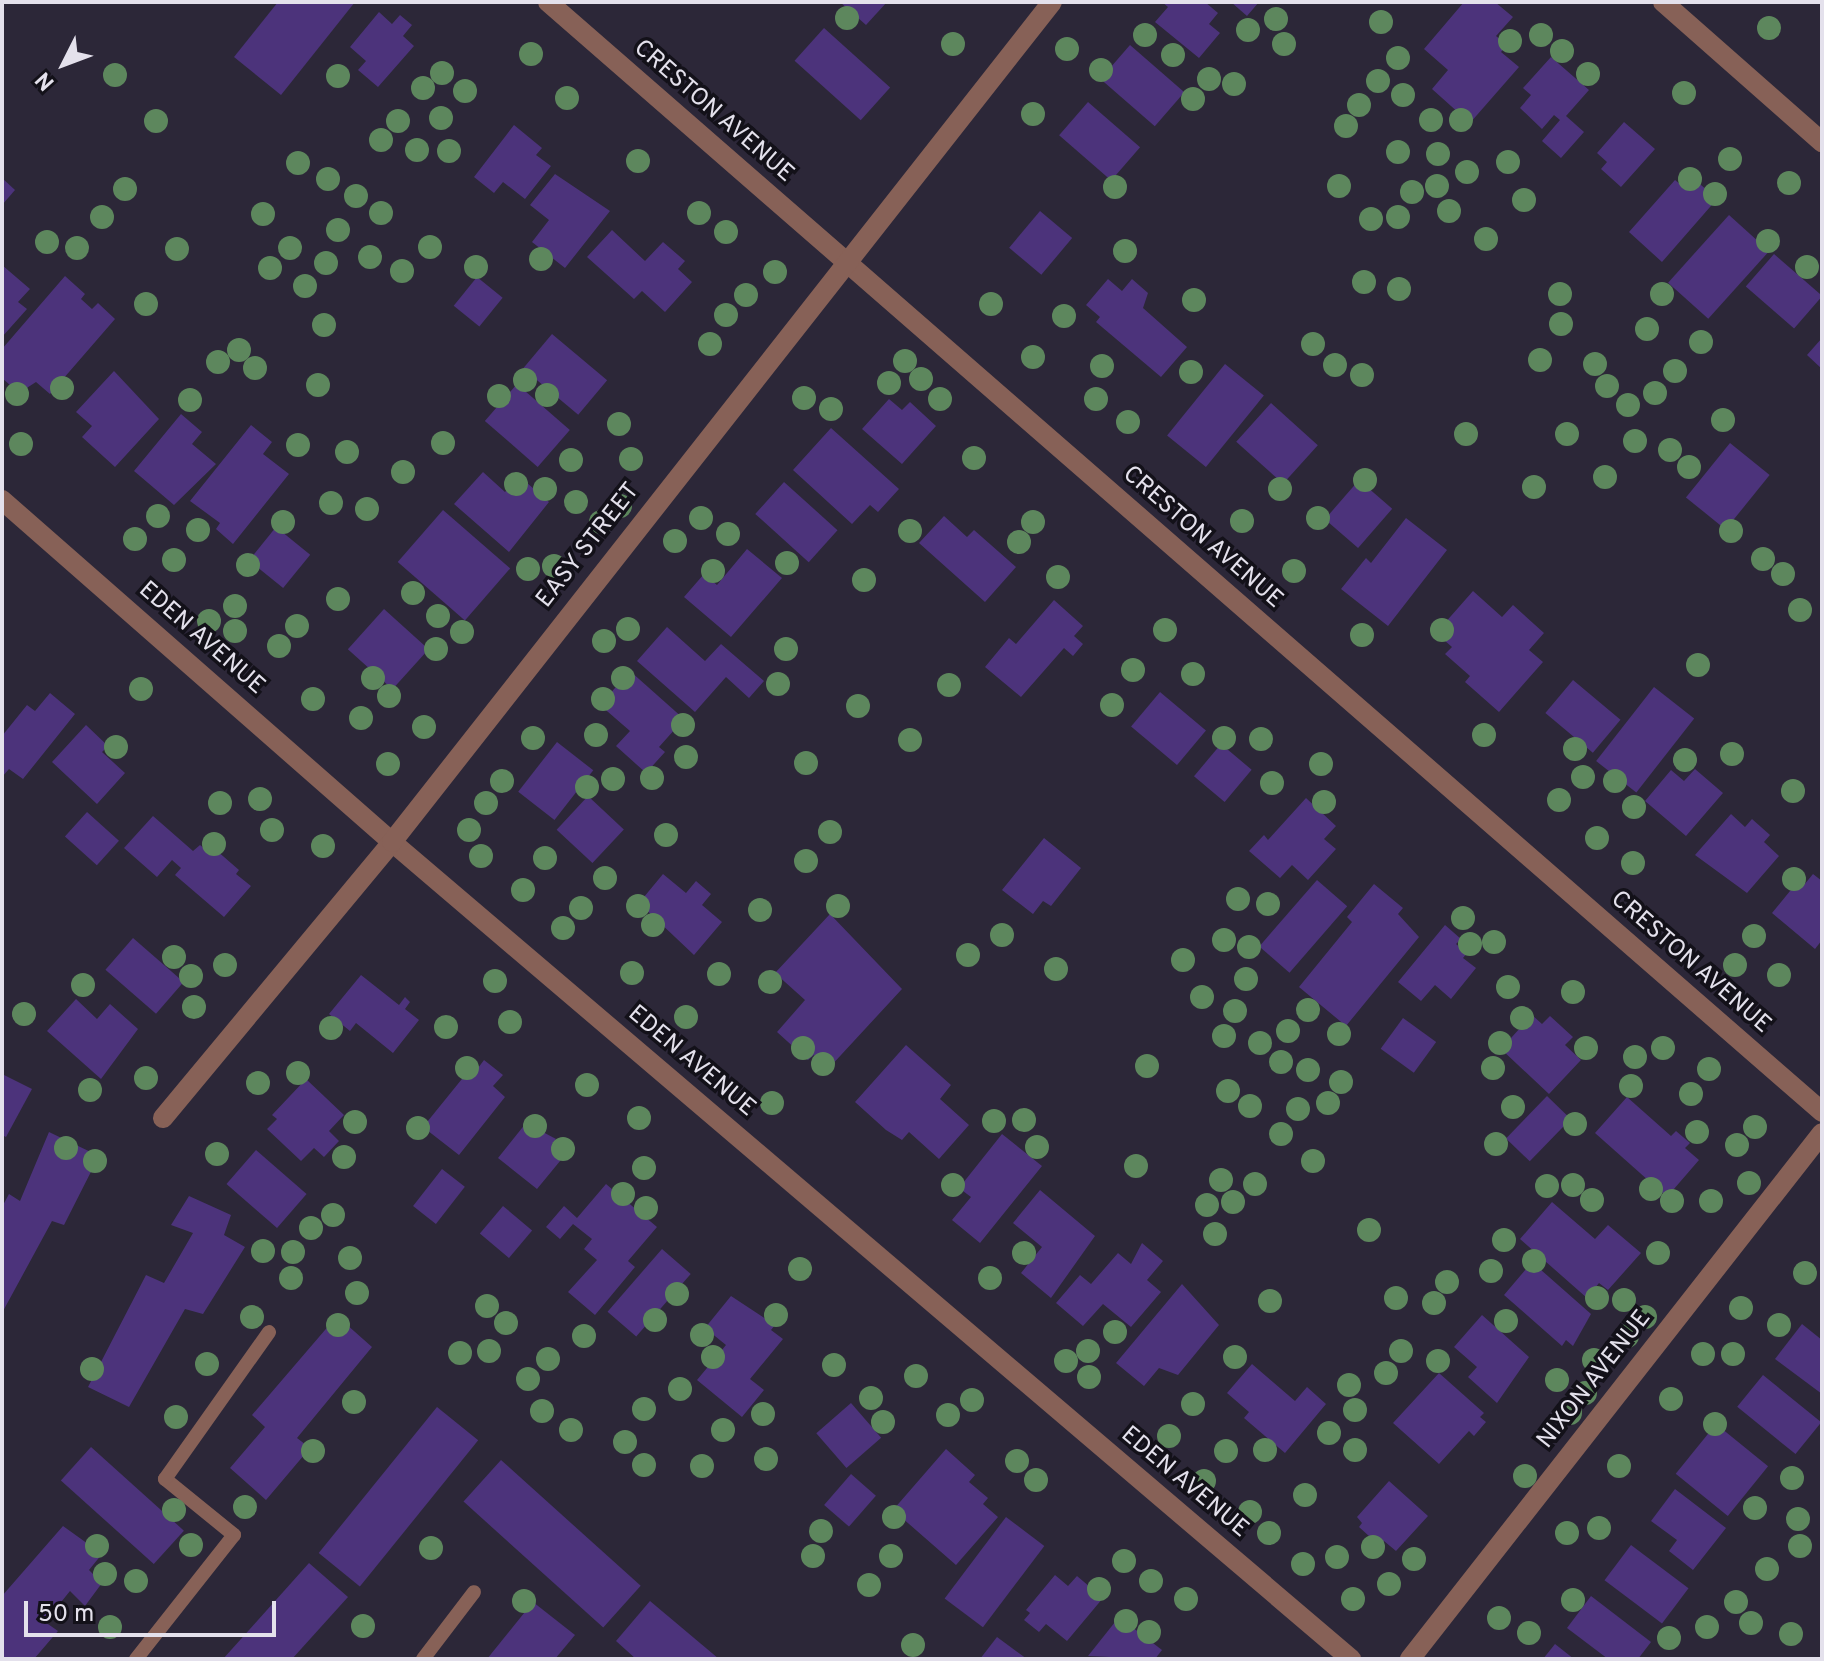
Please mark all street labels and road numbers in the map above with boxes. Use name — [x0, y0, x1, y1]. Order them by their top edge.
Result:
street label: CRESTON AVENUE — [627, 34, 799, 190]
street label: CRESTON AVENUE — [1116, 460, 1288, 616]
street label: EASY STREET — [531, 478, 647, 614]
street label: EDEN AVENUE — [132, 576, 270, 702]
street label: CRESTON AVENUE — [1604, 885, 1776, 1041]
street label: EDEN AVENUE — [621, 1000, 761, 1124]
street label: NIXON AVENUE — [1532, 1305, 1658, 1455]
street label: EDEN AVENUE — [1114, 1421, 1254, 1545]

